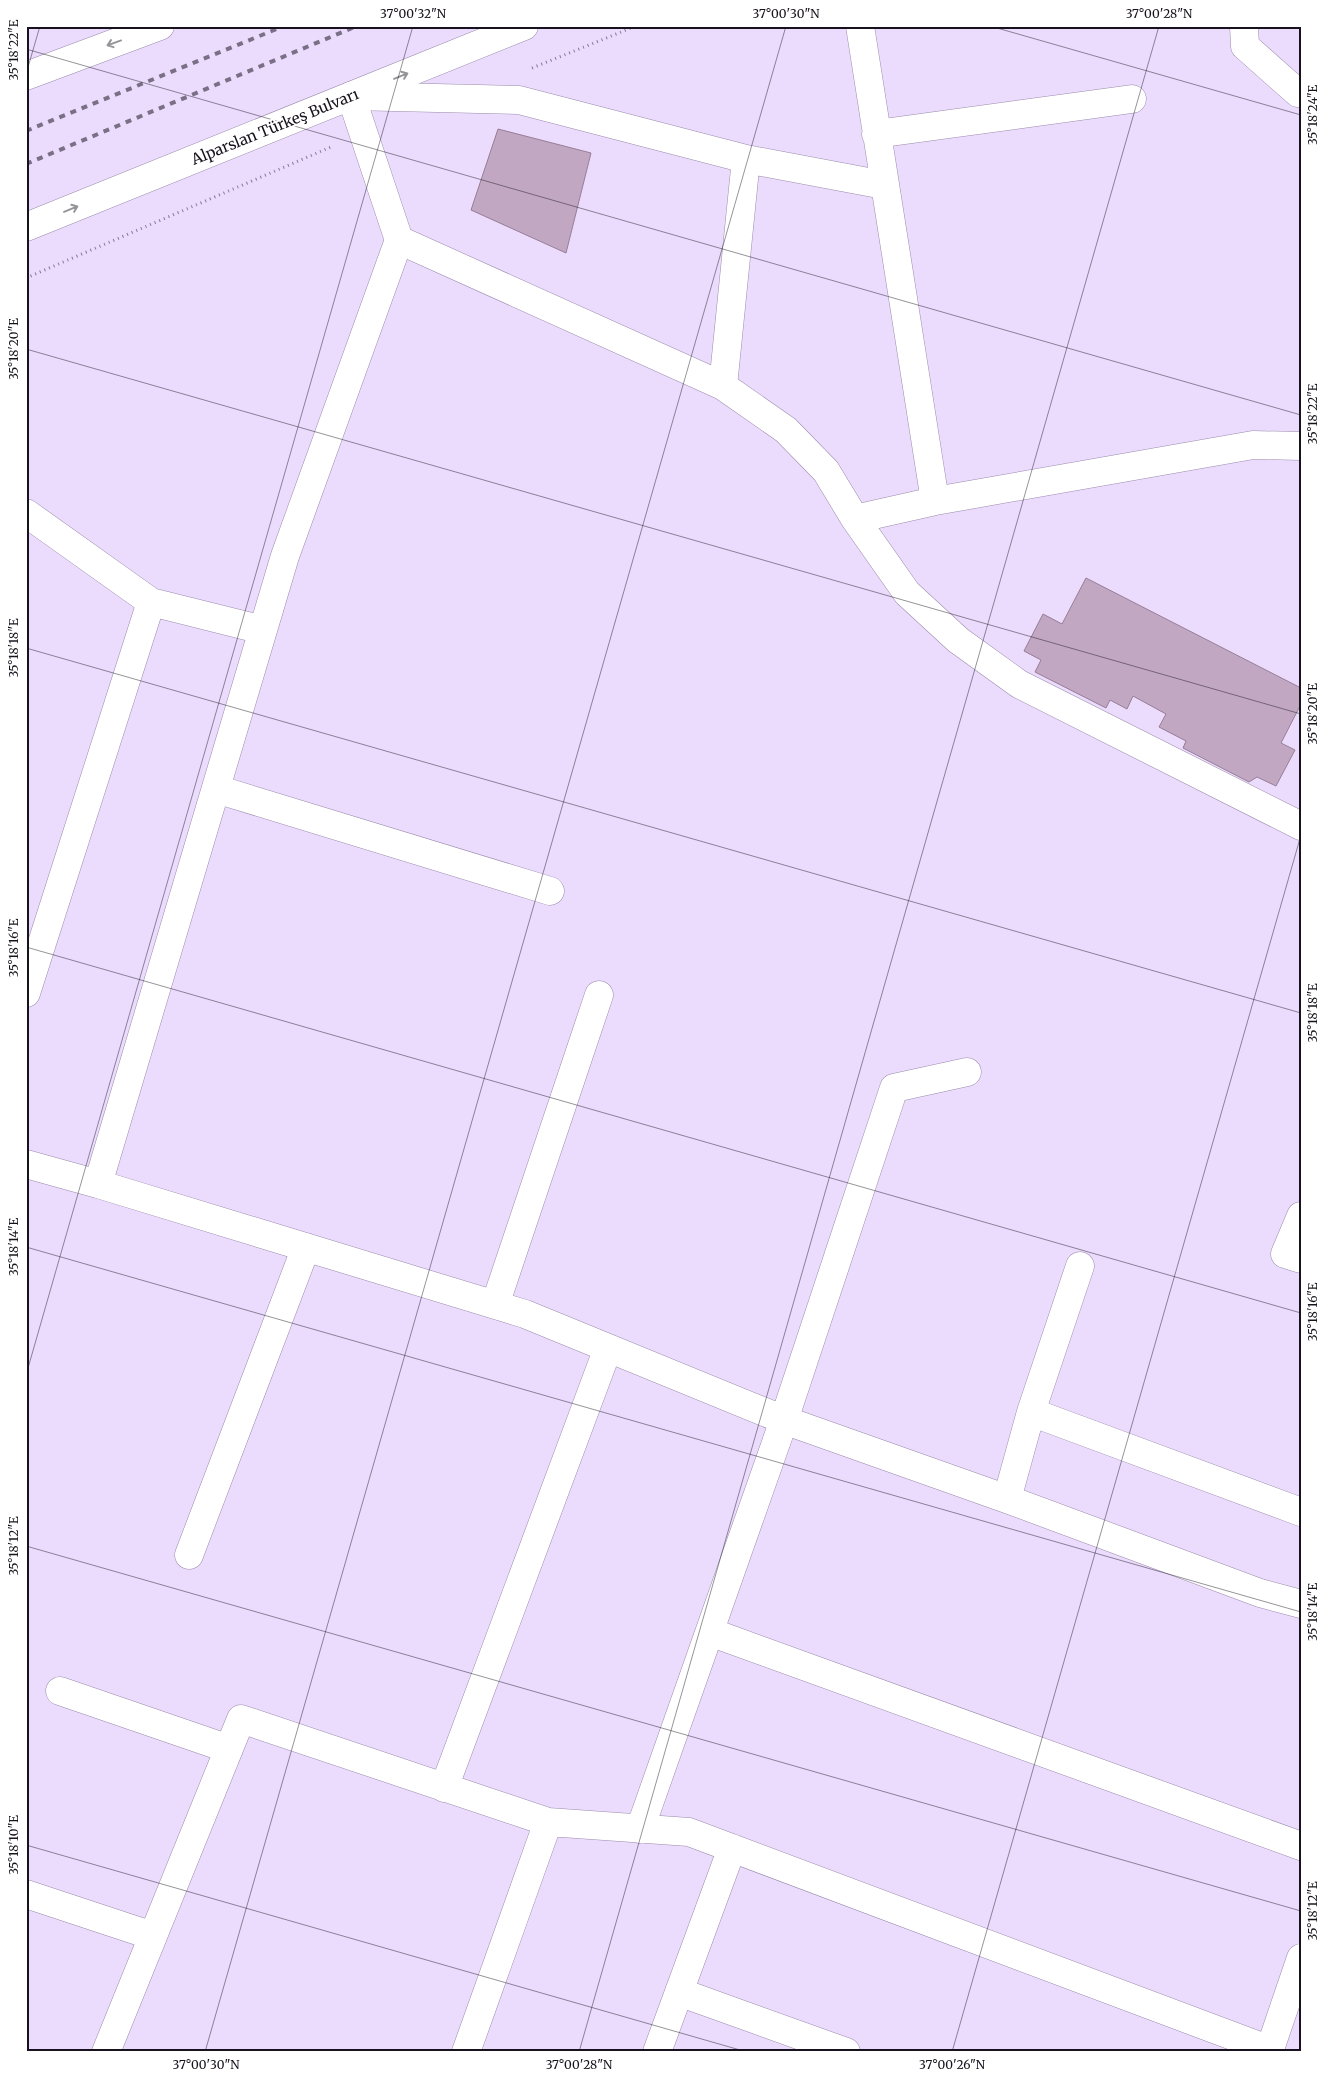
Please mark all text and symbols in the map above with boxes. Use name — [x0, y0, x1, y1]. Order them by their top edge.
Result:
text: 37°00'32"N — [380, 6, 447, 21]
text: 37°00'30"N — [752, 6, 820, 21]
text: 37°00'28"N — [1126, 6, 1193, 21]
text: 35°18'22"E — [6, 19, 21, 80]
one-way arrow — [107, 39, 122, 48]
one-way arrow — [393, 71, 408, 80]
street label: Alparslan Türkeş Bulvarı — [187, 84, 361, 169]
text: 35°18'24"E — [1305, 85, 1320, 145]
one-way arrow — [64, 203, 79, 212]
text: 35°18'20"E — [6, 318, 21, 380]
text: 35°18'22"E — [1305, 383, 1320, 444]
text: 35°18'18"E — [6, 618, 21, 678]
text: 35°18'20"E — [1305, 683, 1320, 745]
text: 35°18'16"E — [6, 918, 21, 977]
text: 35°18'18"E — [1305, 983, 1320, 1043]
text: 35°18'14"E — [6, 1218, 21, 1276]
text: 35°18'16"E — [1305, 1282, 1320, 1341]
text: 35°18'12"E — [6, 1516, 21, 1576]
text: 35°18'14"E — [1305, 1583, 1320, 1641]
text: 35°18'10"E — [6, 1815, 21, 1875]
text: 35°18'12"E — [1305, 1881, 1320, 1941]
text: 37°00'30"N — [172, 2057, 240, 2072]
text: 37°00'28"N — [546, 2057, 613, 2072]
text: 37°00'26"N — [919, 2057, 986, 2072]

